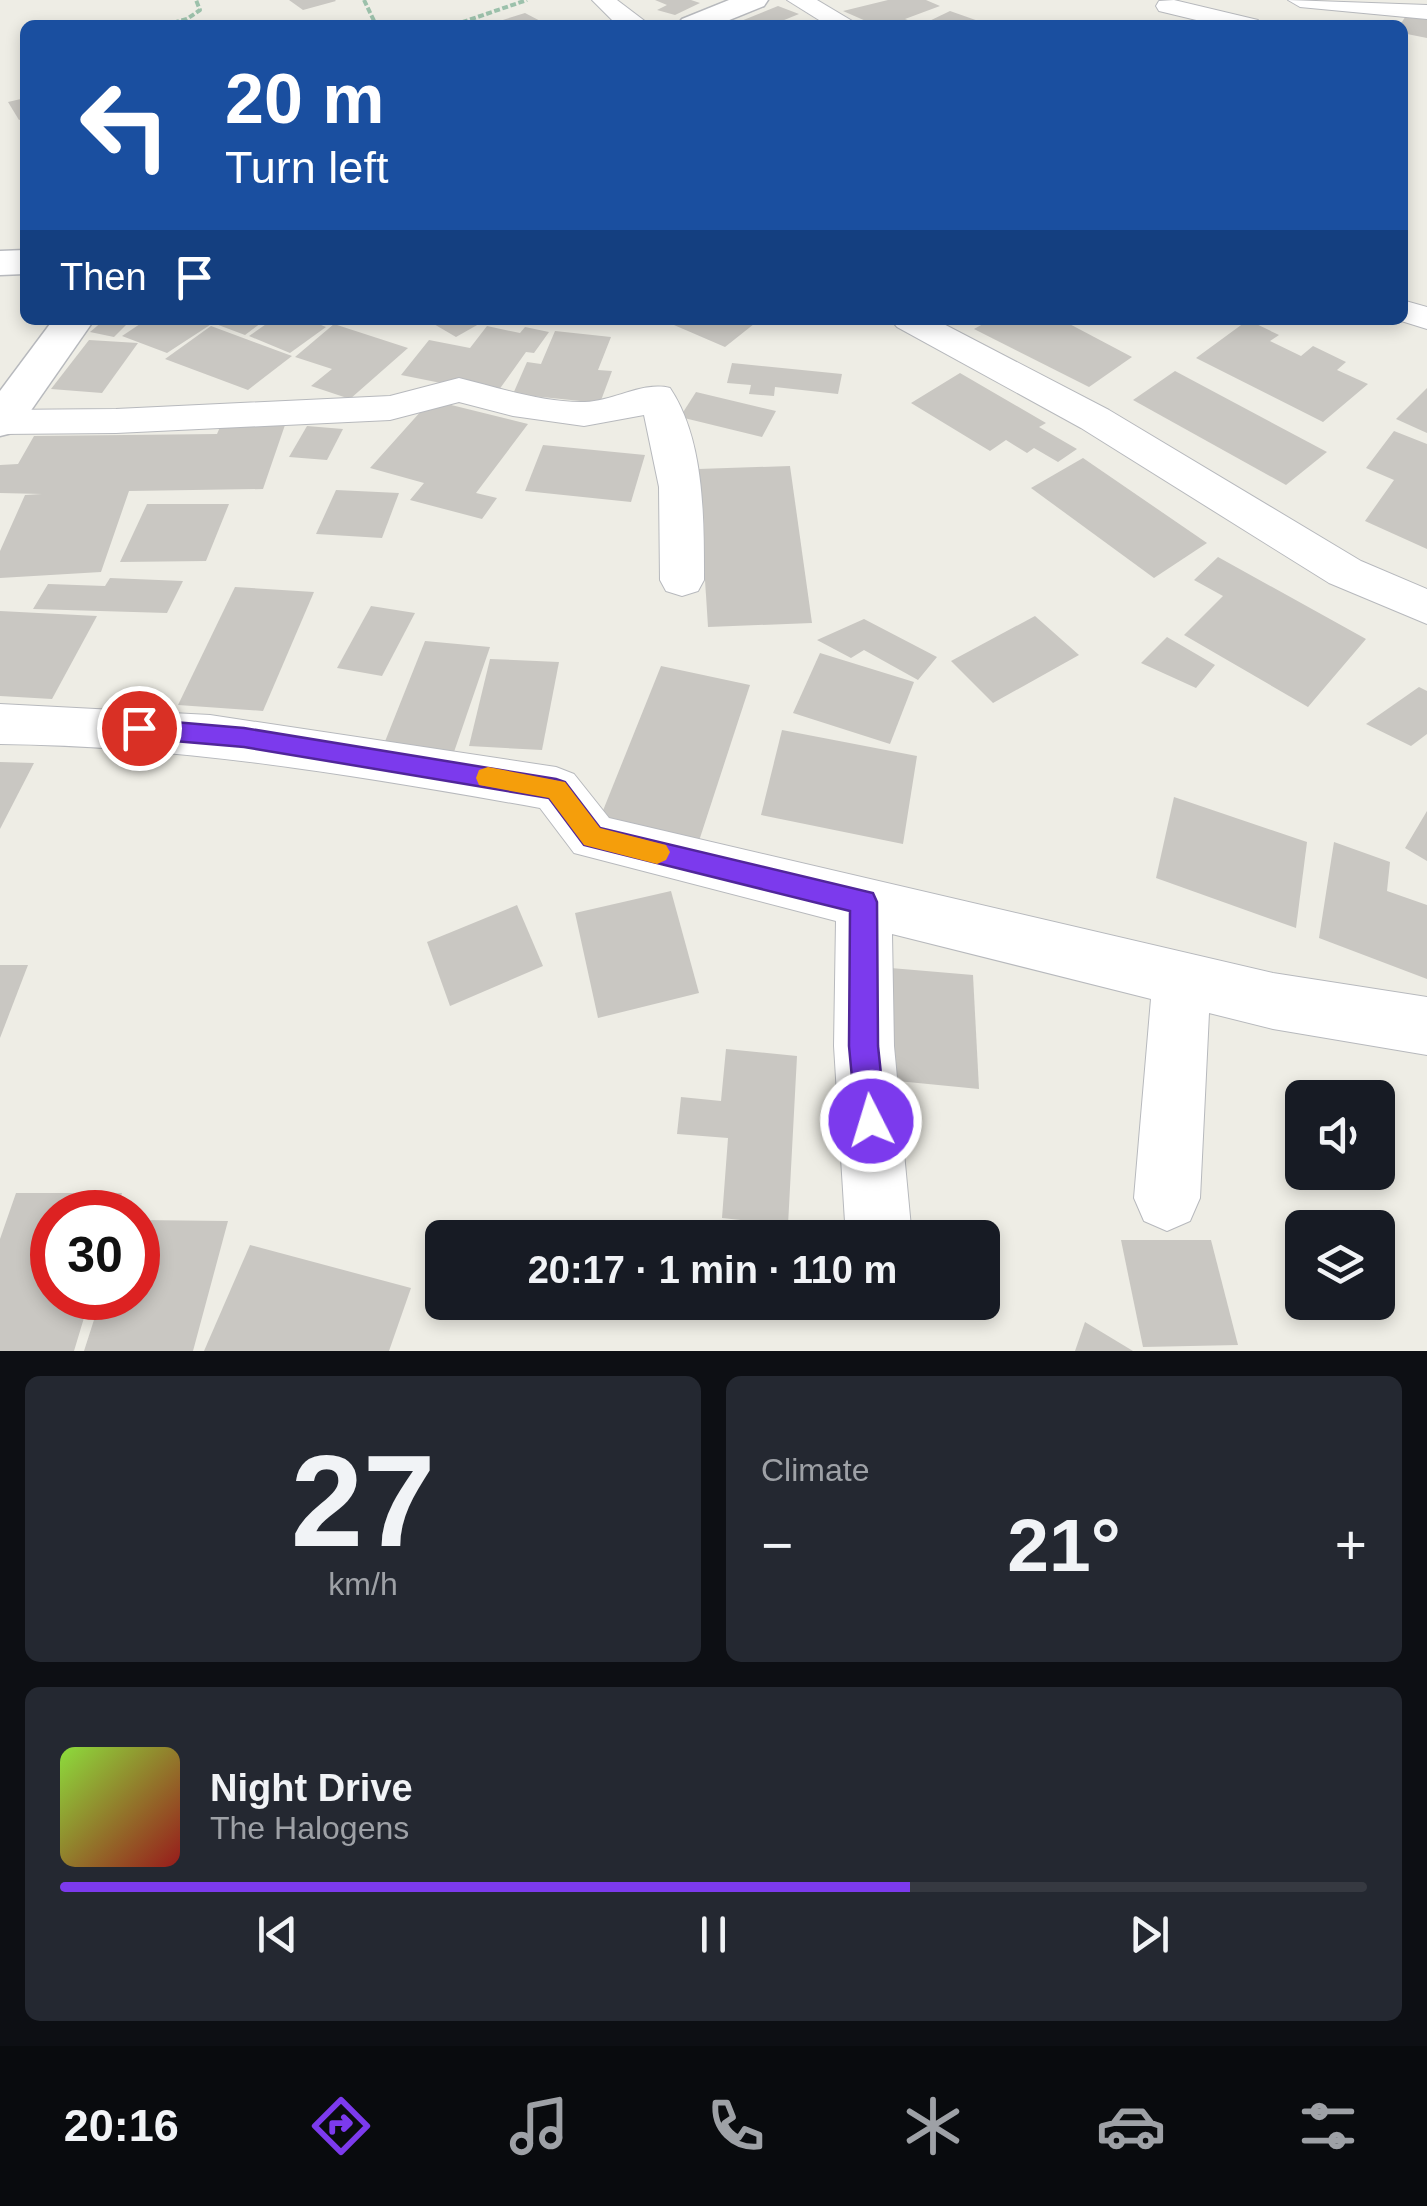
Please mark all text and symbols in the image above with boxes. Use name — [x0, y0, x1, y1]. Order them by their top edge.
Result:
icon: left — [60, 60, 190, 190]
text: 20 m — [225, 60, 385, 138]
text: Turn left — [225, 142, 388, 193]
icon: arrive — [167, 250, 222, 305]
text: Then — [60, 256, 147, 298]
pin — [97, 686, 182, 771]
icon: arrive — [112, 701, 167, 756]
position arrow — [819, 1069, 923, 1173]
map controls — [1285, 1080, 1395, 1320]
button: sound — [1285, 1080, 1395, 1190]
speed limit sign: 30 — [30, 1190, 160, 1320]
button: layers — [1285, 1210, 1395, 1320]
text: 20:17 · 1 min · 110 m — [528, 1249, 897, 1291]
text: 27 — [291, 1428, 435, 1574]
text: Climate — [761, 1452, 869, 1488]
text: 21° — [1007, 1503, 1121, 1587]
text: − — [761, 1514, 793, 1576]
text: + — [1335, 1514, 1367, 1576]
text: km/h — [328, 1566, 398, 1602]
text: Night Drive — [210, 1767, 413, 1809]
text: The Halogens — [210, 1810, 409, 1846]
icon: previous — [250, 1907, 305, 1962]
icon: pause — [686, 1907, 741, 1962]
icon: next — [1122, 1907, 1177, 1962]
icon: directions — [306, 2091, 376, 2161]
icon: music — [504, 2091, 574, 2161]
icon: phone — [701, 2091, 771, 2161]
icon: climate — [898, 2091, 968, 2161]
icon: car — [1096, 2091, 1166, 2161]
icon: filters — [1293, 2091, 1363, 2161]
text: 20:16 — [64, 2100, 179, 2151]

